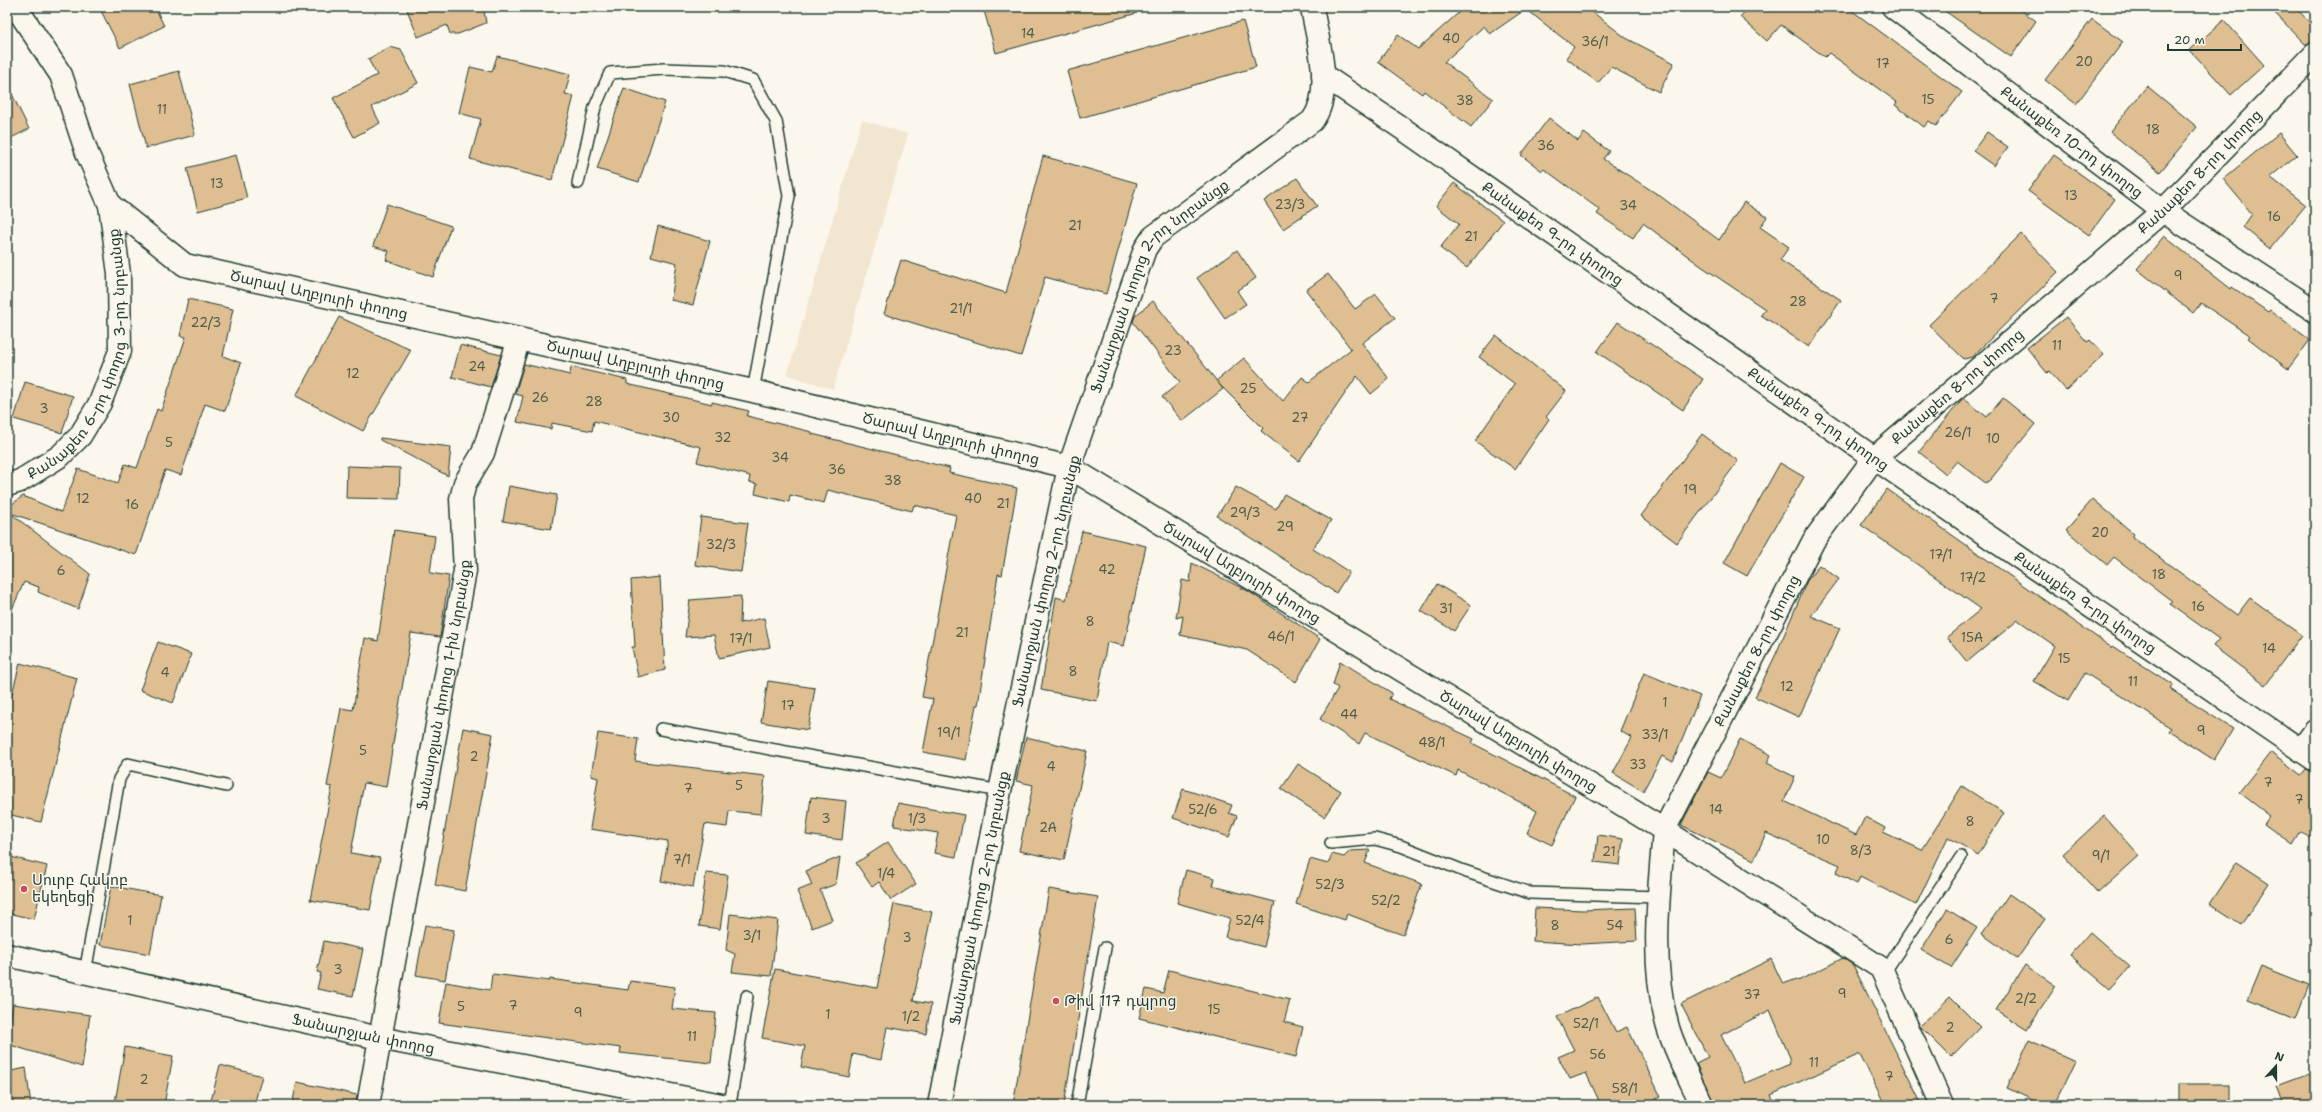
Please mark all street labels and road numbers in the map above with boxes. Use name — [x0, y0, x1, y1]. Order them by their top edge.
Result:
street label: Քանաքեռ 10-րդ փողոց — [1996, 81, 2147, 203]
street label: Քանաքեռ 8-րդ փողոց — [2133, 105, 2266, 239]
street label: Ֆանարջյան փողոց 2-րդ նրբանցք — [1086, 175, 1233, 396]
street label: Քանաքեռ 9-րդ փողոց — [1478, 177, 1627, 290]
street label: Քանաքեռ 6-րդ փողոց 3-րդ նրբանցք — [13, 215, 121, 487]
street label: Ծարավ Աղբյուրի փողոց — [228, 265, 410, 324]
street label: Քանաքեռ 8-րդ փողոց — [1887, 324, 2028, 449]
street label: Ծարավ Աղբյուրի փողոց — [545, 335, 726, 394]
street label: Քանաքեռ 9-րդ փողոց — [1743, 363, 1893, 475]
street label: Ծարավ Աղբյուրի փողոց — [860, 408, 1042, 470]
street label: Ֆանարջյան փողոց 2-րդ նրբանցք — [1007, 453, 1085, 709]
street label: Ծարավ Աղբյուրի փողոց — [1159, 517, 1325, 628]
street label: Քանաքեռ 9-րդ փողոց — [2010, 547, 2160, 658]
street label: Ֆանարջյան փողոց 1-ին նրբանցք — [412, 559, 475, 812]
street label: Քանաքեռ 8-րդ փողոց — [1709, 571, 1804, 730]
street label: Ծարավ Աղբյուրի փողոց — [1436, 685, 1601, 797]
street label: Ֆանարջյան փողոց 2-րդ նրբանցք — [945, 769, 1014, 1026]
street label: Ֆանարջյան փողոց — [290, 1009, 436, 1059]

